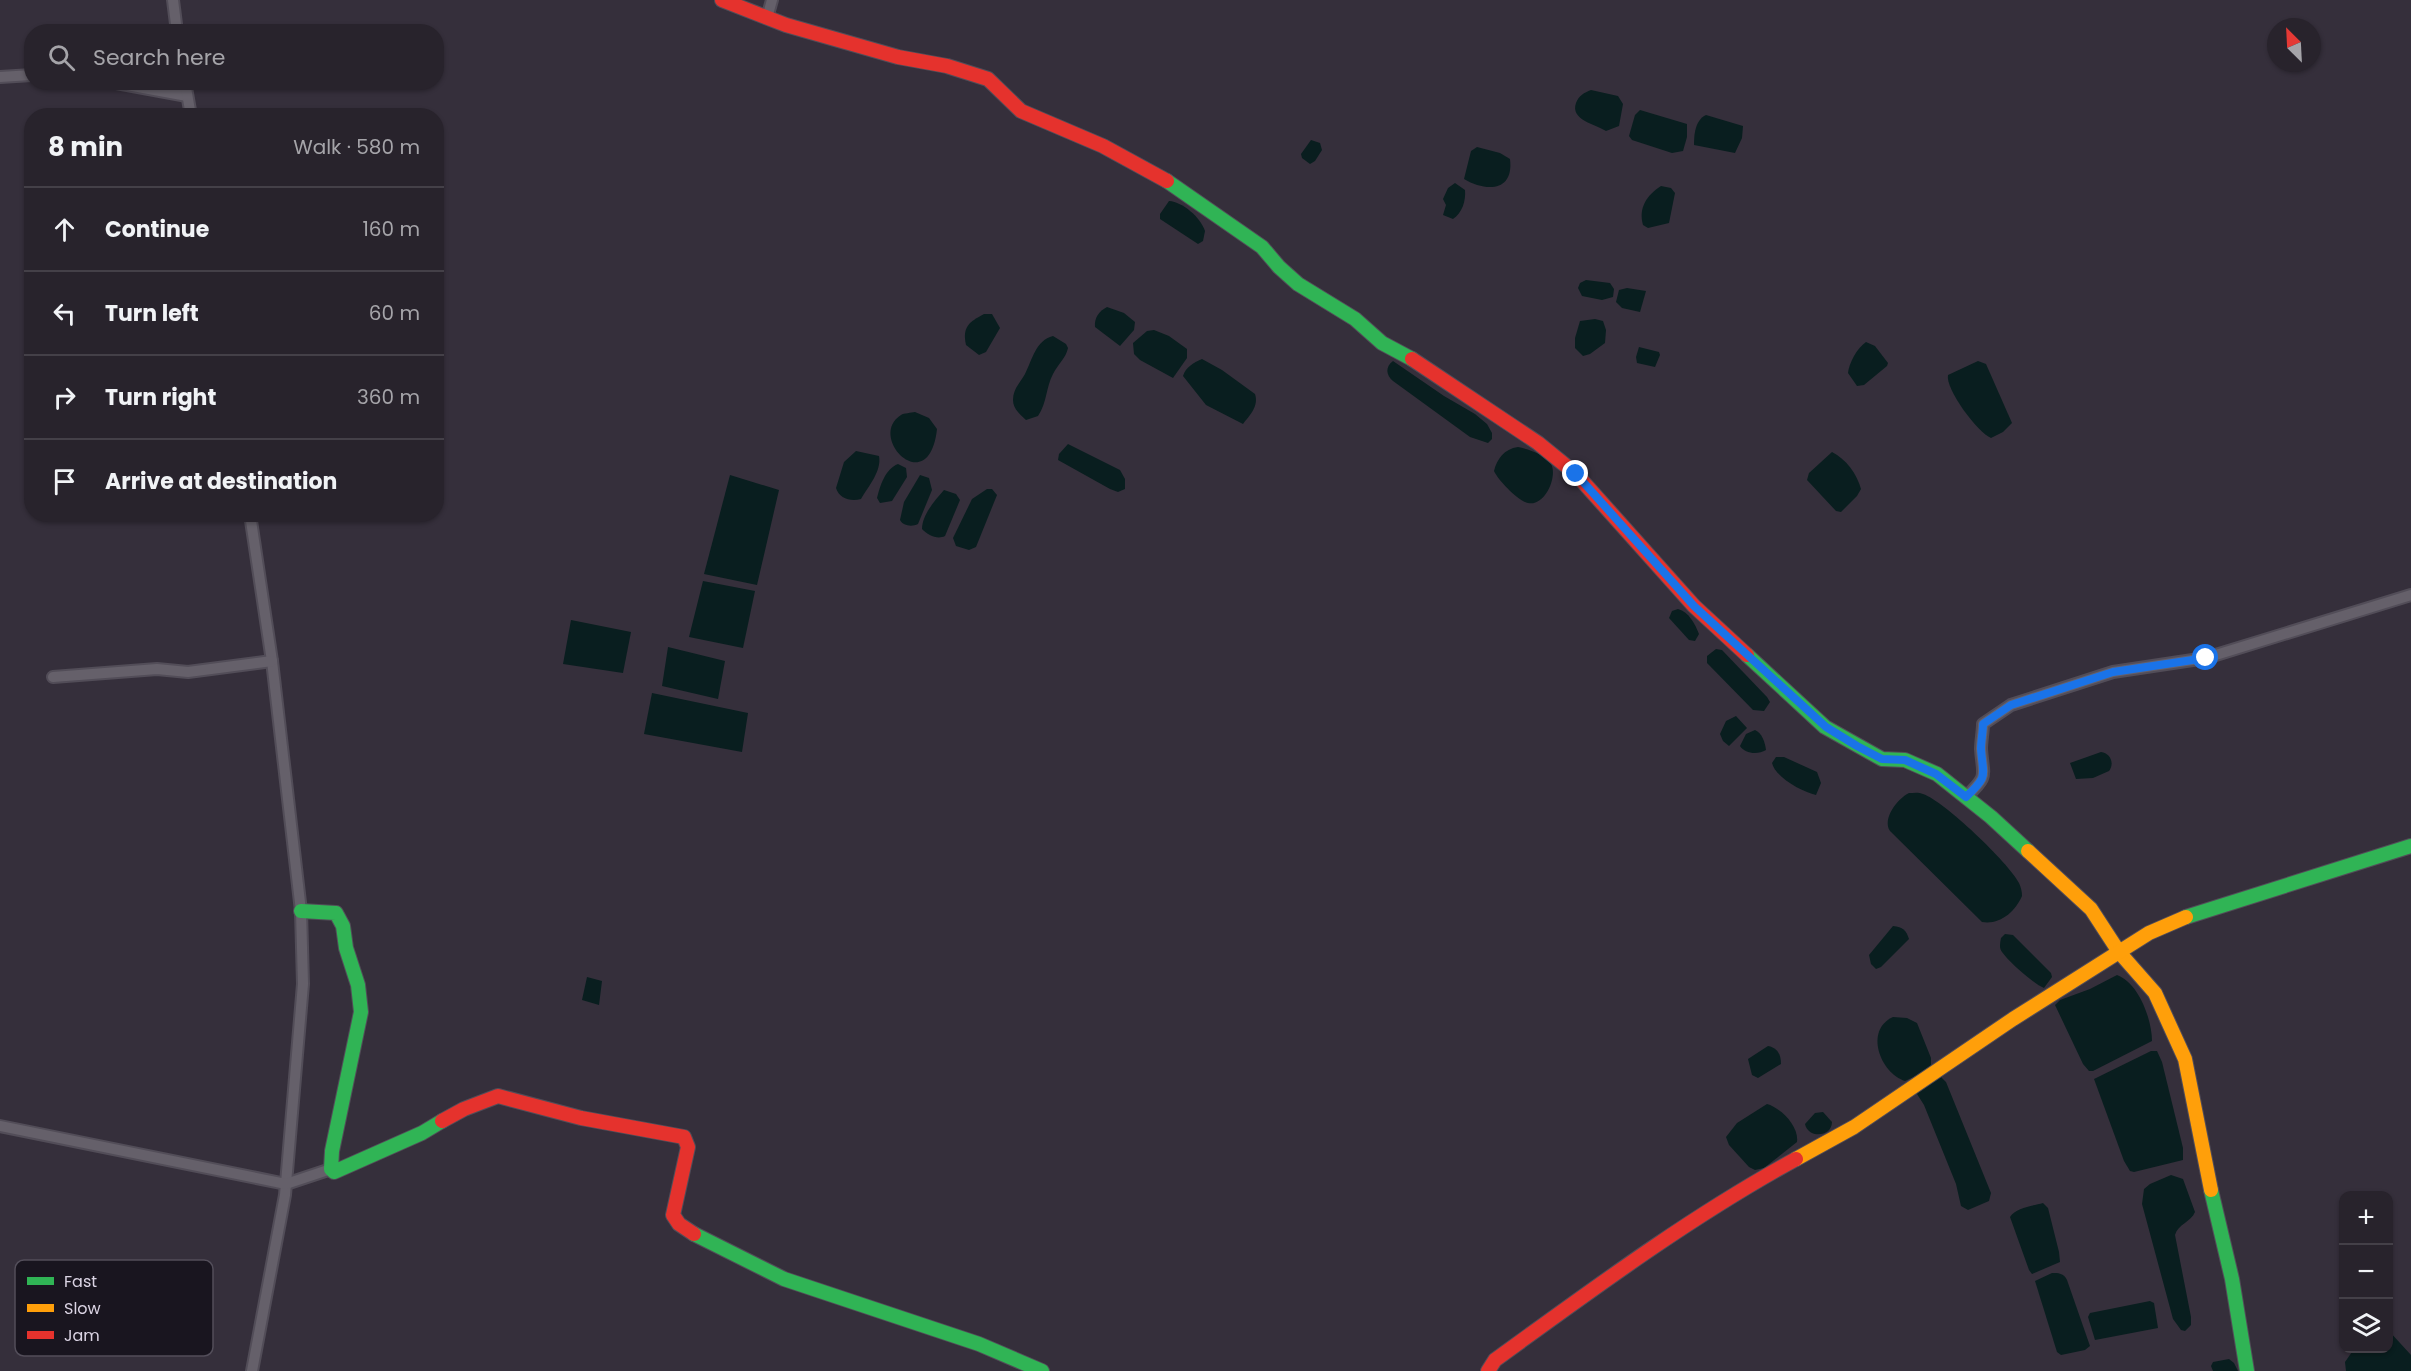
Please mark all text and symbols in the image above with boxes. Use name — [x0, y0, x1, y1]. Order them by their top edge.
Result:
north arrow — [2267, 18, 2321, 72]
search box — [24, 24, 444, 90]
icon: search — [45, 41, 78, 74]
text: Search here — [93, 42, 226, 73]
text: 8 min — [48, 129, 123, 165]
text: Walk · 580 m — [293, 133, 420, 161]
icon: ahead — [48, 213, 81, 246]
text: Continue — [105, 214, 209, 245]
text: 160 m — [362, 215, 420, 243]
icon: left — [48, 297, 81, 330]
text: Turn left — [105, 298, 199, 329]
text: 60 m — [369, 299, 420, 327]
icon: right — [48, 381, 81, 414]
text: Turn right — [105, 382, 216, 413]
text: 360 m — [357, 383, 420, 411]
route end — [1562, 460, 1588, 486]
icon: arrive — [48, 465, 81, 498]
text: Arrive at destination — [105, 466, 337, 497]
route start — [2192, 644, 2218, 670]
map controls — [2339, 1191, 2393, 1353]
button: + — [2339, 1191, 2393, 1245]
button: − — [2339, 1245, 2393, 1299]
legend — [15, 1260, 213, 1356]
text: Fast — [64, 1270, 97, 1293]
text: Slow — [64, 1297, 101, 1320]
button: layers — [2339, 1299, 2393, 1353]
text: Jam — [64, 1324, 100, 1347]

